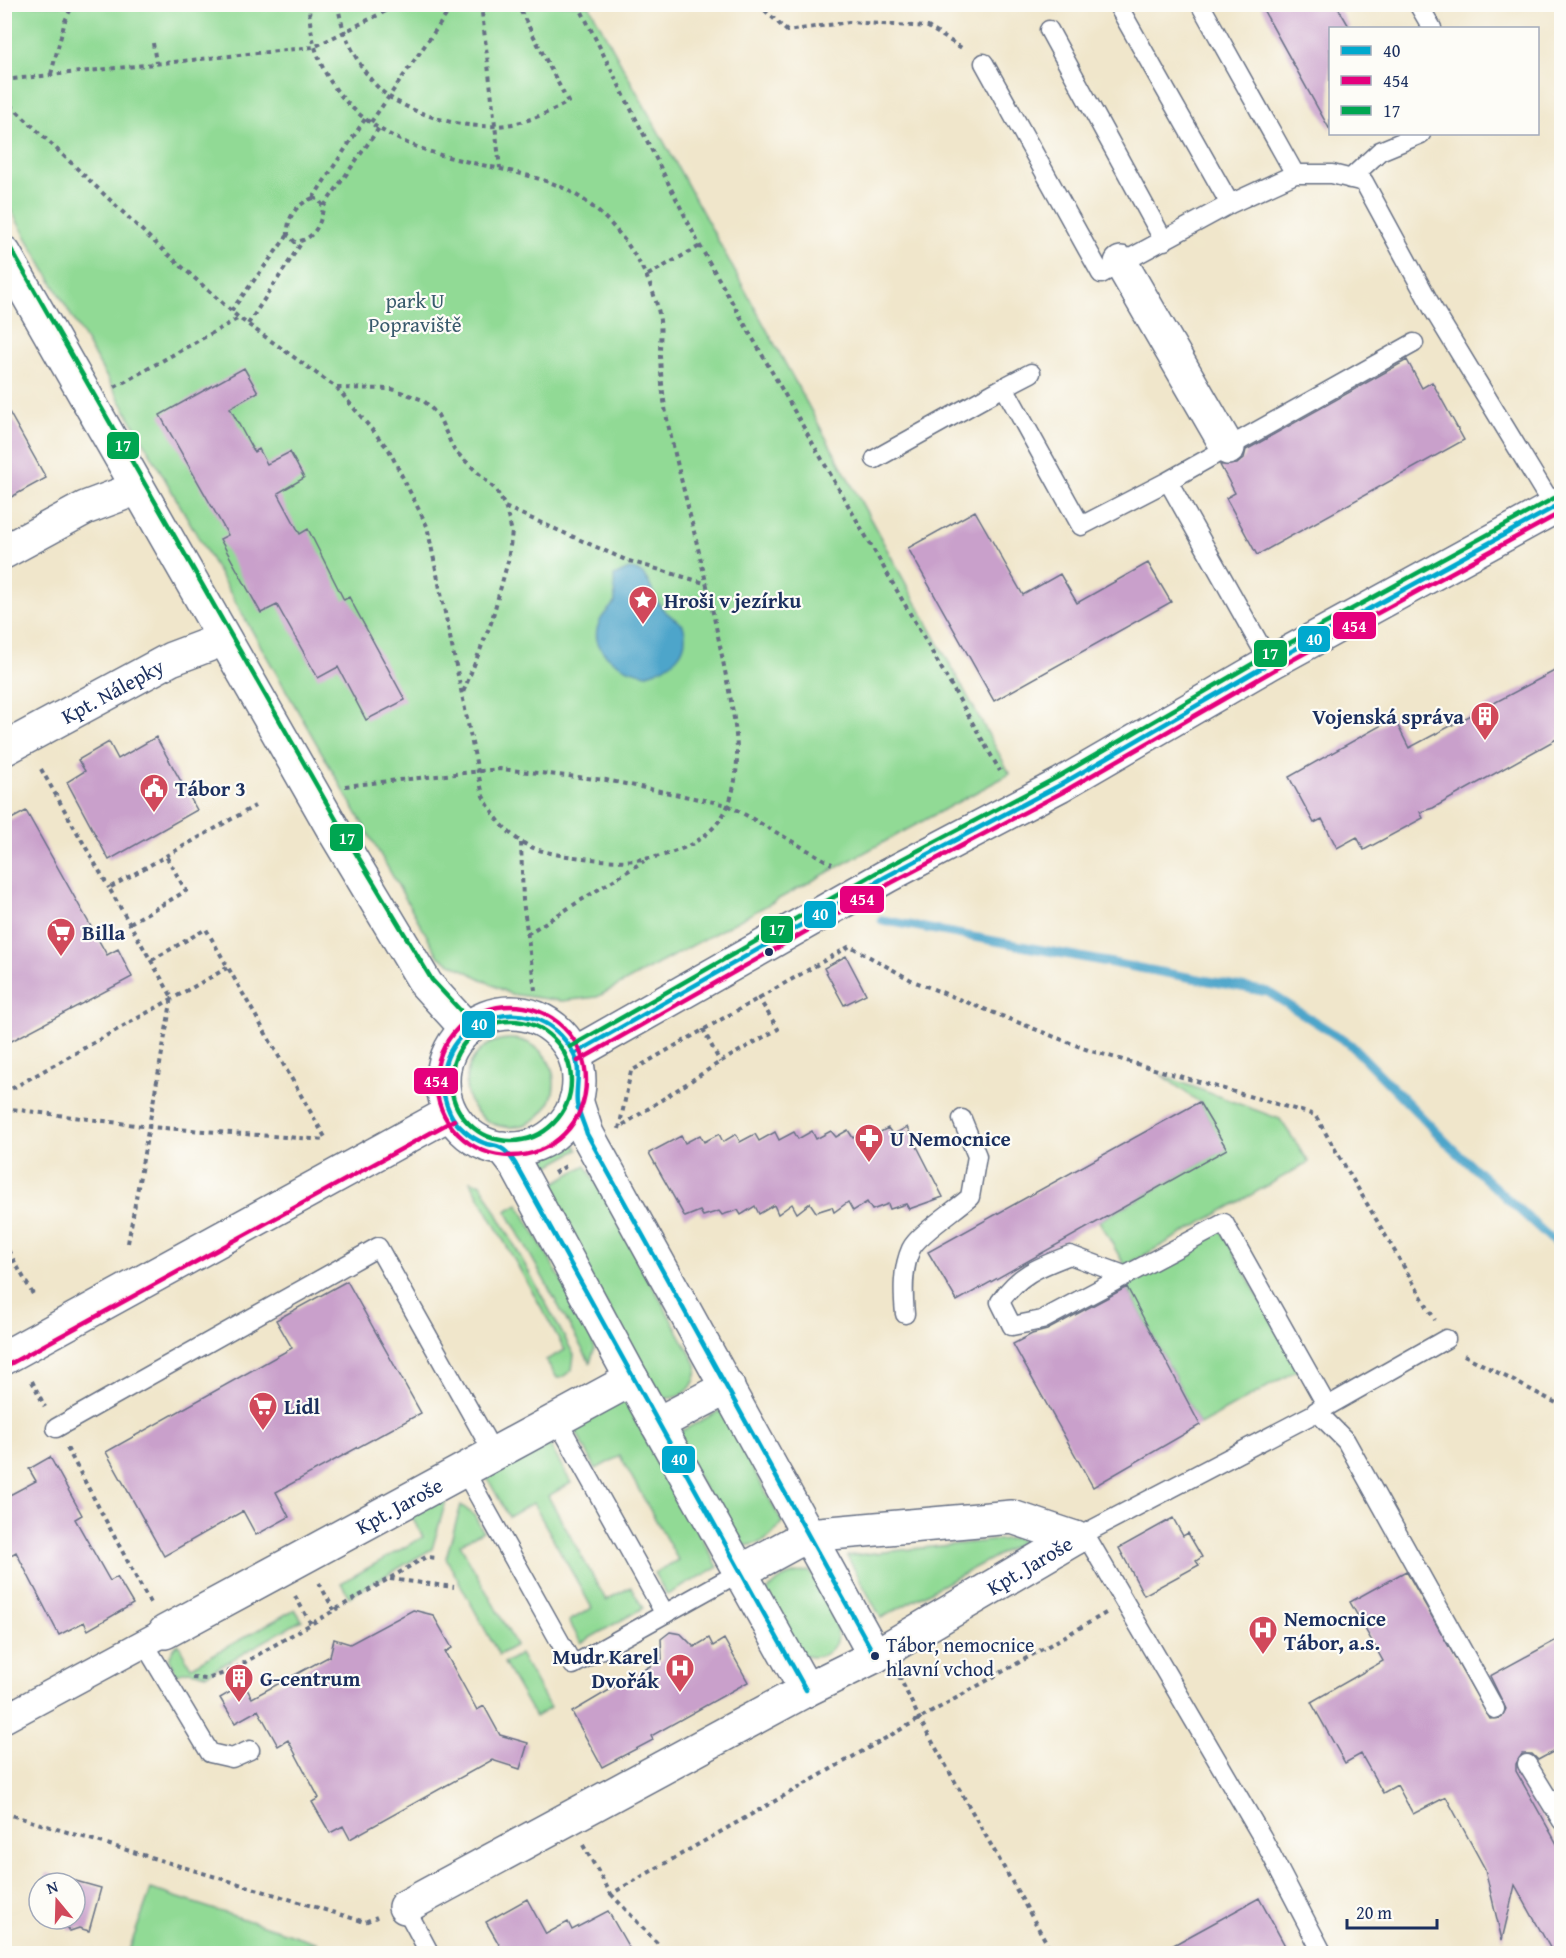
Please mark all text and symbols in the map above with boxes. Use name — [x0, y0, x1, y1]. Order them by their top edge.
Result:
legend — [1329, 27, 1539, 135]
text: 40 — [1383, 37, 1401, 64]
text: 454 — [1383, 67, 1409, 94]
text: 17 — [1383, 97, 1400, 124]
park label: park U Popraviště — [368, 285, 462, 340]
line badge: 17 — [106, 431, 140, 460]
text: 17 — [115, 433, 131, 457]
place icon: Hroši v jezírku — [627, 584, 659, 626]
place label: Hroši v jezírku — [664, 585, 801, 616]
line badge: 454 — [1332, 611, 1377, 640]
text: 454 — [1342, 614, 1366, 638]
line badge: 40 — [1297, 625, 1331, 653]
text: 40 — [1306, 627, 1322, 651]
line badge: 17 — [1253, 639, 1288, 668]
text: 17 — [1262, 641, 1278, 665]
street label: Kpt. Nálepky — [55, 650, 170, 731]
building icon: Vojenská správa — [1469, 700, 1501, 742]
place label: Vojenská správa — [1312, 701, 1464, 732]
public building icon: Tábor 3 — [138, 772, 170, 814]
place label: Tábor 3 — [175, 773, 246, 804]
line badge: 17 — [329, 823, 364, 852]
text: 17 — [339, 826, 355, 850]
line badge: 454 — [839, 885, 885, 914]
text: 454 — [850, 887, 874, 911]
line badge: 40 — [803, 900, 837, 929]
text: 40 — [812, 902, 828, 926]
line badge: 17 — [760, 915, 794, 944]
supermarket icon: Billa — [45, 916, 77, 958]
place label: Billa — [82, 917, 126, 948]
text: 17 — [769, 917, 785, 941]
unlabelled marker — [763, 946, 775, 958]
line badge: 40 — [461, 1010, 496, 1039]
text: 40 — [471, 1012, 487, 1036]
line badge: 454 — [413, 1067, 459, 1095]
text: 454 — [424, 1069, 448, 1093]
pharmacy icon: U Nemocnice — [853, 1122, 885, 1164]
place label: U Nemocnice — [890, 1123, 1011, 1154]
supermarket icon: Lidl — [247, 1390, 279, 1432]
place label: Lidl — [284, 1391, 320, 1422]
line badge: 40 — [661, 1445, 696, 1474]
text: 40 — [671, 1447, 687, 1471]
street label: Kpt. Jaroše — [350, 1469, 448, 1541]
street label: Kpt. Jaroše — [981, 1527, 1078, 1602]
place label: Nemocnice Tábor, a.s. — [1284, 1603, 1386, 1658]
hospital icon: Nemocnice Tábor, a.s. — [1247, 1614, 1279, 1656]
place label: Tábor, nemocnice hlavní vchod — [886, 1630, 1034, 1683]
place label: Mudr Karel Dvořák — [552, 1641, 660, 1696]
marker: Tábor, nemocnice hlavní vchod — [869, 1650, 881, 1662]
hospital icon: Mudr Karel Dvořák — [664, 1652, 696, 1694]
building icon: G-centrum — [223, 1662, 255, 1704]
place label: G-centrum — [260, 1663, 360, 1694]
north arrow — [27, 1871, 87, 1931]
text: N — [43, 1874, 61, 1900]
scale bar — [1347, 1892, 1437, 1930]
text: 20 m — [1356, 1899, 1392, 1926]

